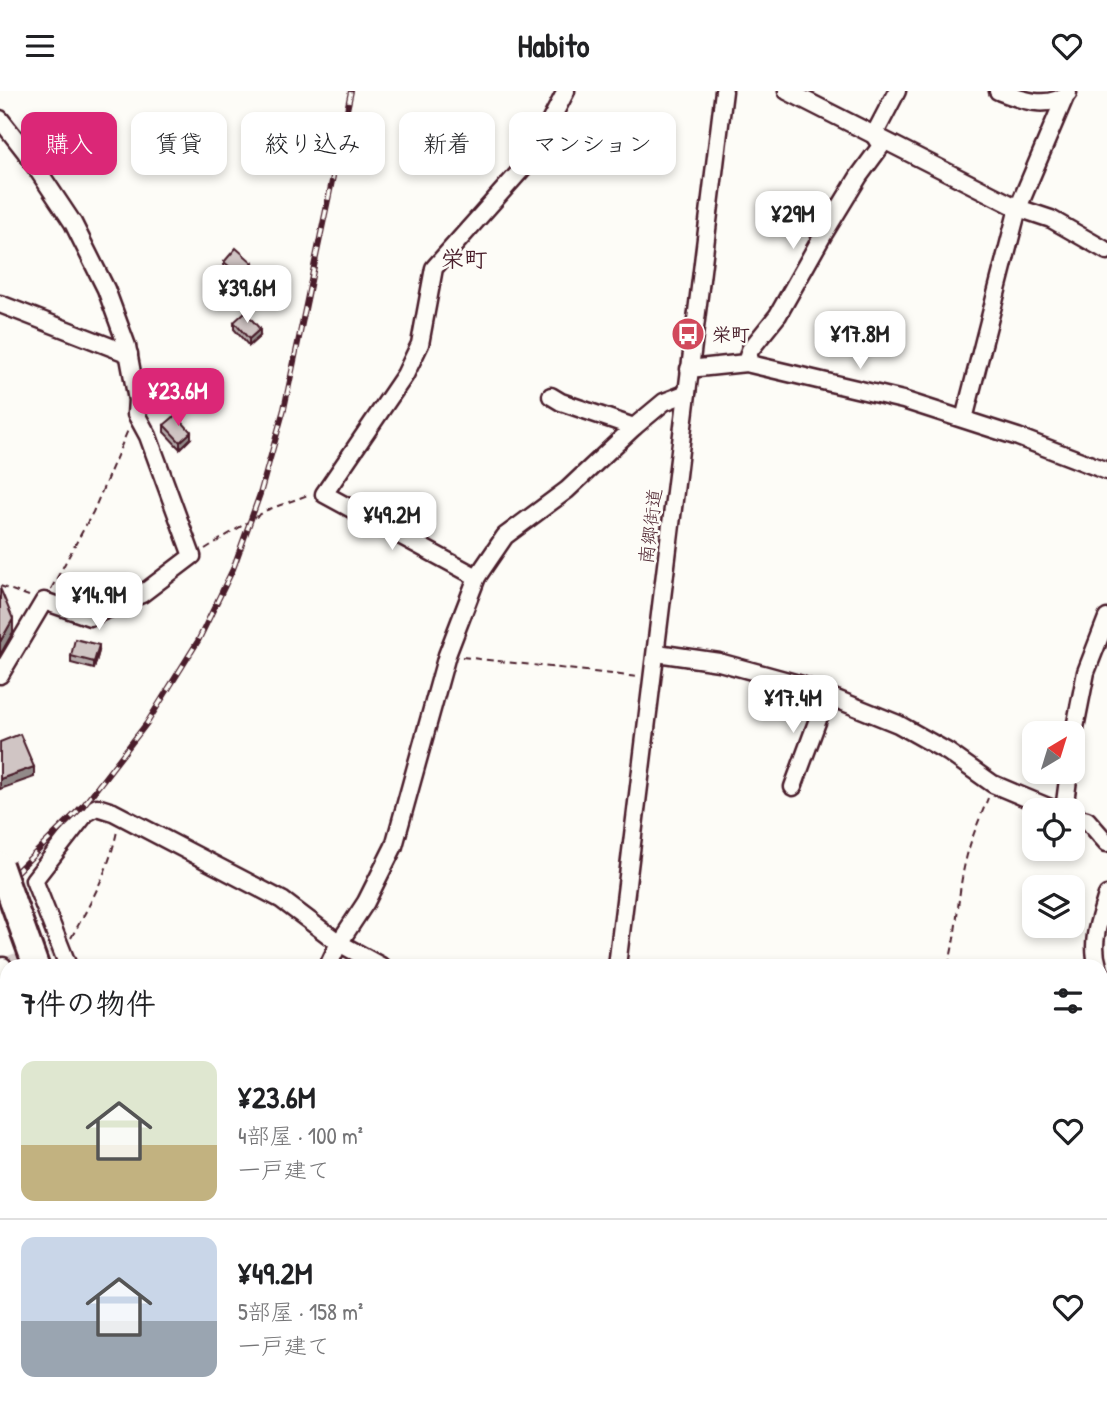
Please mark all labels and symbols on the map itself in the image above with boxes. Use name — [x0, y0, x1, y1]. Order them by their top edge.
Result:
pin: ¥29M — [752, 191, 834, 251]
district label: 栄町 — [441, 243, 487, 274]
pin: ¥39.6M — [190, 265, 304, 325]
pin: ¥17.8M — [803, 311, 917, 371]
bus stop icon: 栄町 — [669, 315, 707, 353]
place label: 栄町 — [712, 321, 750, 347]
pin: ¥23.6M — [121, 369, 235, 428]
street label: 南郷街道 — [632, 487, 668, 565]
pin: ¥49.2M — [335, 493, 449, 552]
pin: ¥14.9M — [42, 573, 156, 632]
pin: ¥17.4M — [736, 675, 850, 735]
north arrow — [1022, 721, 1085, 784]

